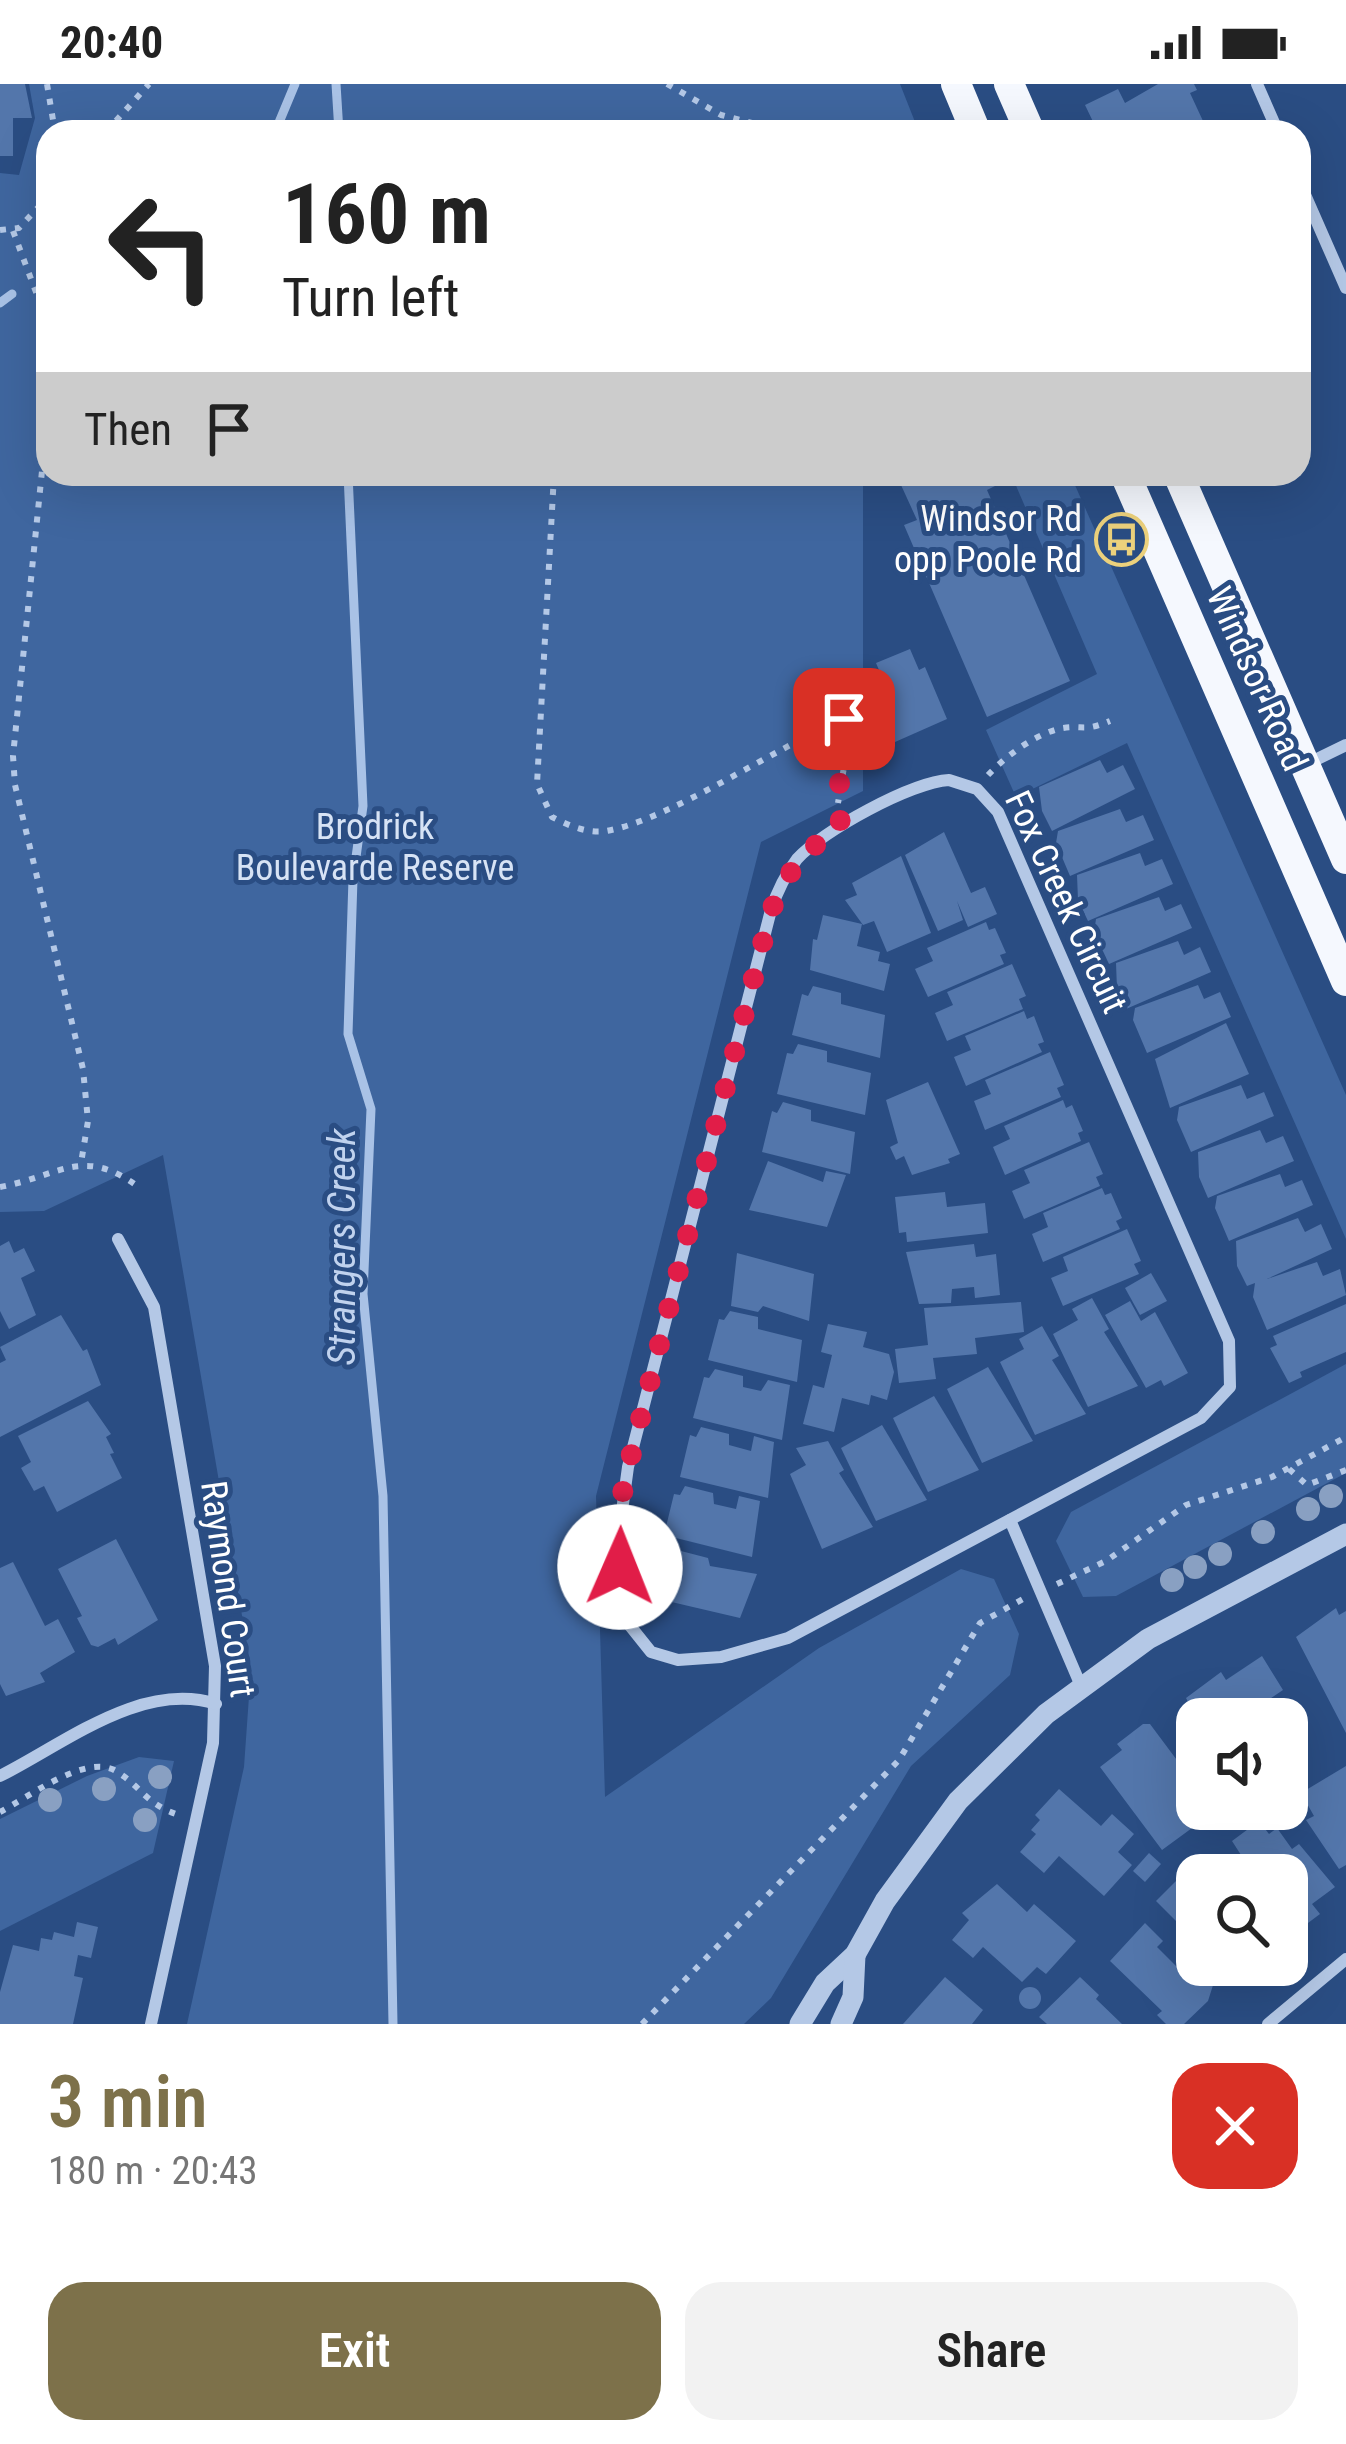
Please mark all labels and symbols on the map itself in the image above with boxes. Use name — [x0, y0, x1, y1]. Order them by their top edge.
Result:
place label: Windsor Rd opp Poole Rd — [894, 498, 1082, 581]
bus stop icon: Windsor Rd opp Poole Rd — [1093, 512, 1149, 568]
street label: Windsor Road — [1198, 580, 1316, 778]
pin — [793, 668, 895, 770]
street label: Fox Creek Circuit — [996, 784, 1136, 1020]
park label: Brodrick Boulevarde Reserve — [236, 806, 514, 889]
water label: Strangers Creek — [319, 1127, 365, 1366]
street label: Raymond Court — [192, 1478, 264, 1700]
position arrow — [557, 1504, 683, 1630]

